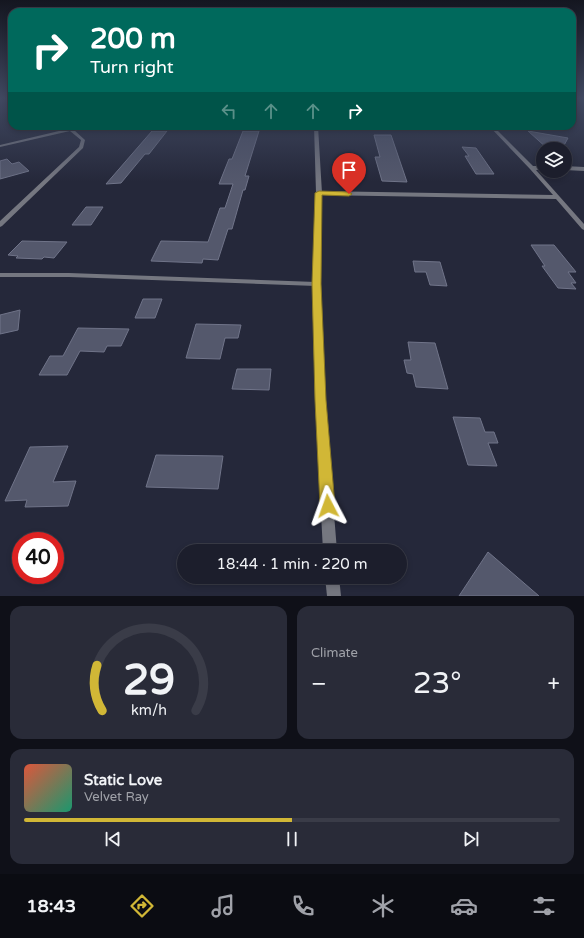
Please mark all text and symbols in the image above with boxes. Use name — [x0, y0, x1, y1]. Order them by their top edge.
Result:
text: 200 m — [90, 22, 176, 56]
icon: right — [24, 24, 76, 76]
text: Turn right — [90, 56, 174, 78]
icon: left — [218, 100, 240, 122]
icon: ahead — [260, 100, 282, 122]
icon: ahead — [302, 100, 324, 122]
icon: right — [344, 100, 366, 122]
map controls — [536, 142, 572, 178]
button: layers — [536, 142, 572, 178]
pin — [332, 153, 366, 194]
icon: arrive — [338, 159, 360, 181]
position arrow — [307, 485, 349, 527]
speed limit sign: 40 — [12, 532, 64, 584]
text: 18:44 · 1 min · 220 m — [217, 555, 367, 573]
text: Climate — [311, 645, 358, 661]
text: 29 — [122, 655, 175, 705]
text: 23° — [413, 665, 462, 702]
text: − — [311, 671, 327, 697]
text: + — [548, 671, 560, 697]
text: km/h — [131, 701, 166, 718]
text: Static Love — [84, 771, 162, 789]
text: Velvet Ray — [84, 789, 149, 805]
icon: previous — [102, 828, 124, 850]
icon: pause — [281, 828, 303, 850]
icon: next — [460, 828, 482, 850]
icon: directions — [128, 892, 156, 920]
icon: music — [209, 892, 237, 920]
icon: phone — [289, 892, 317, 920]
icon: climate — [369, 892, 397, 920]
icon: car — [450, 892, 478, 920]
icon: filters — [530, 892, 558, 920]
text: 18:43 — [26, 895, 76, 917]

